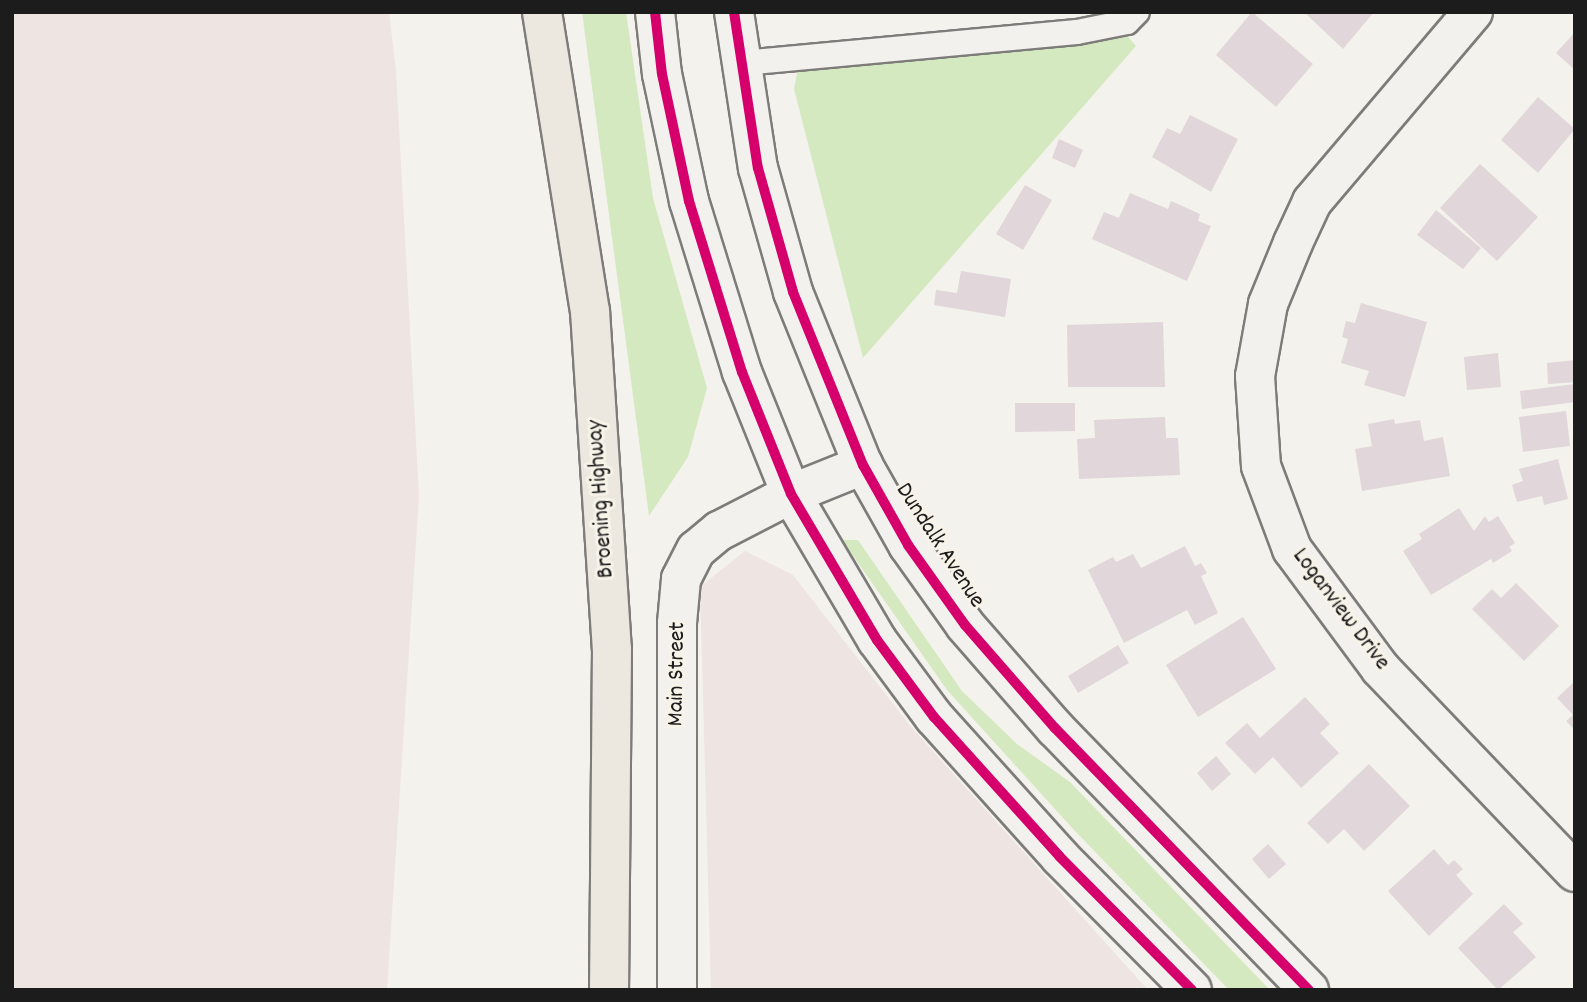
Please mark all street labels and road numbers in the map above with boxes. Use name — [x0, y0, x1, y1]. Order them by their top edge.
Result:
street label: Broening Highway — [582, 419, 622, 579]
street label: Dundalk Avenue — [888, 478, 990, 614]
street label: Loganview Drive — [1285, 543, 1395, 677]
street label: Main Street — [663, 621, 693, 727]

